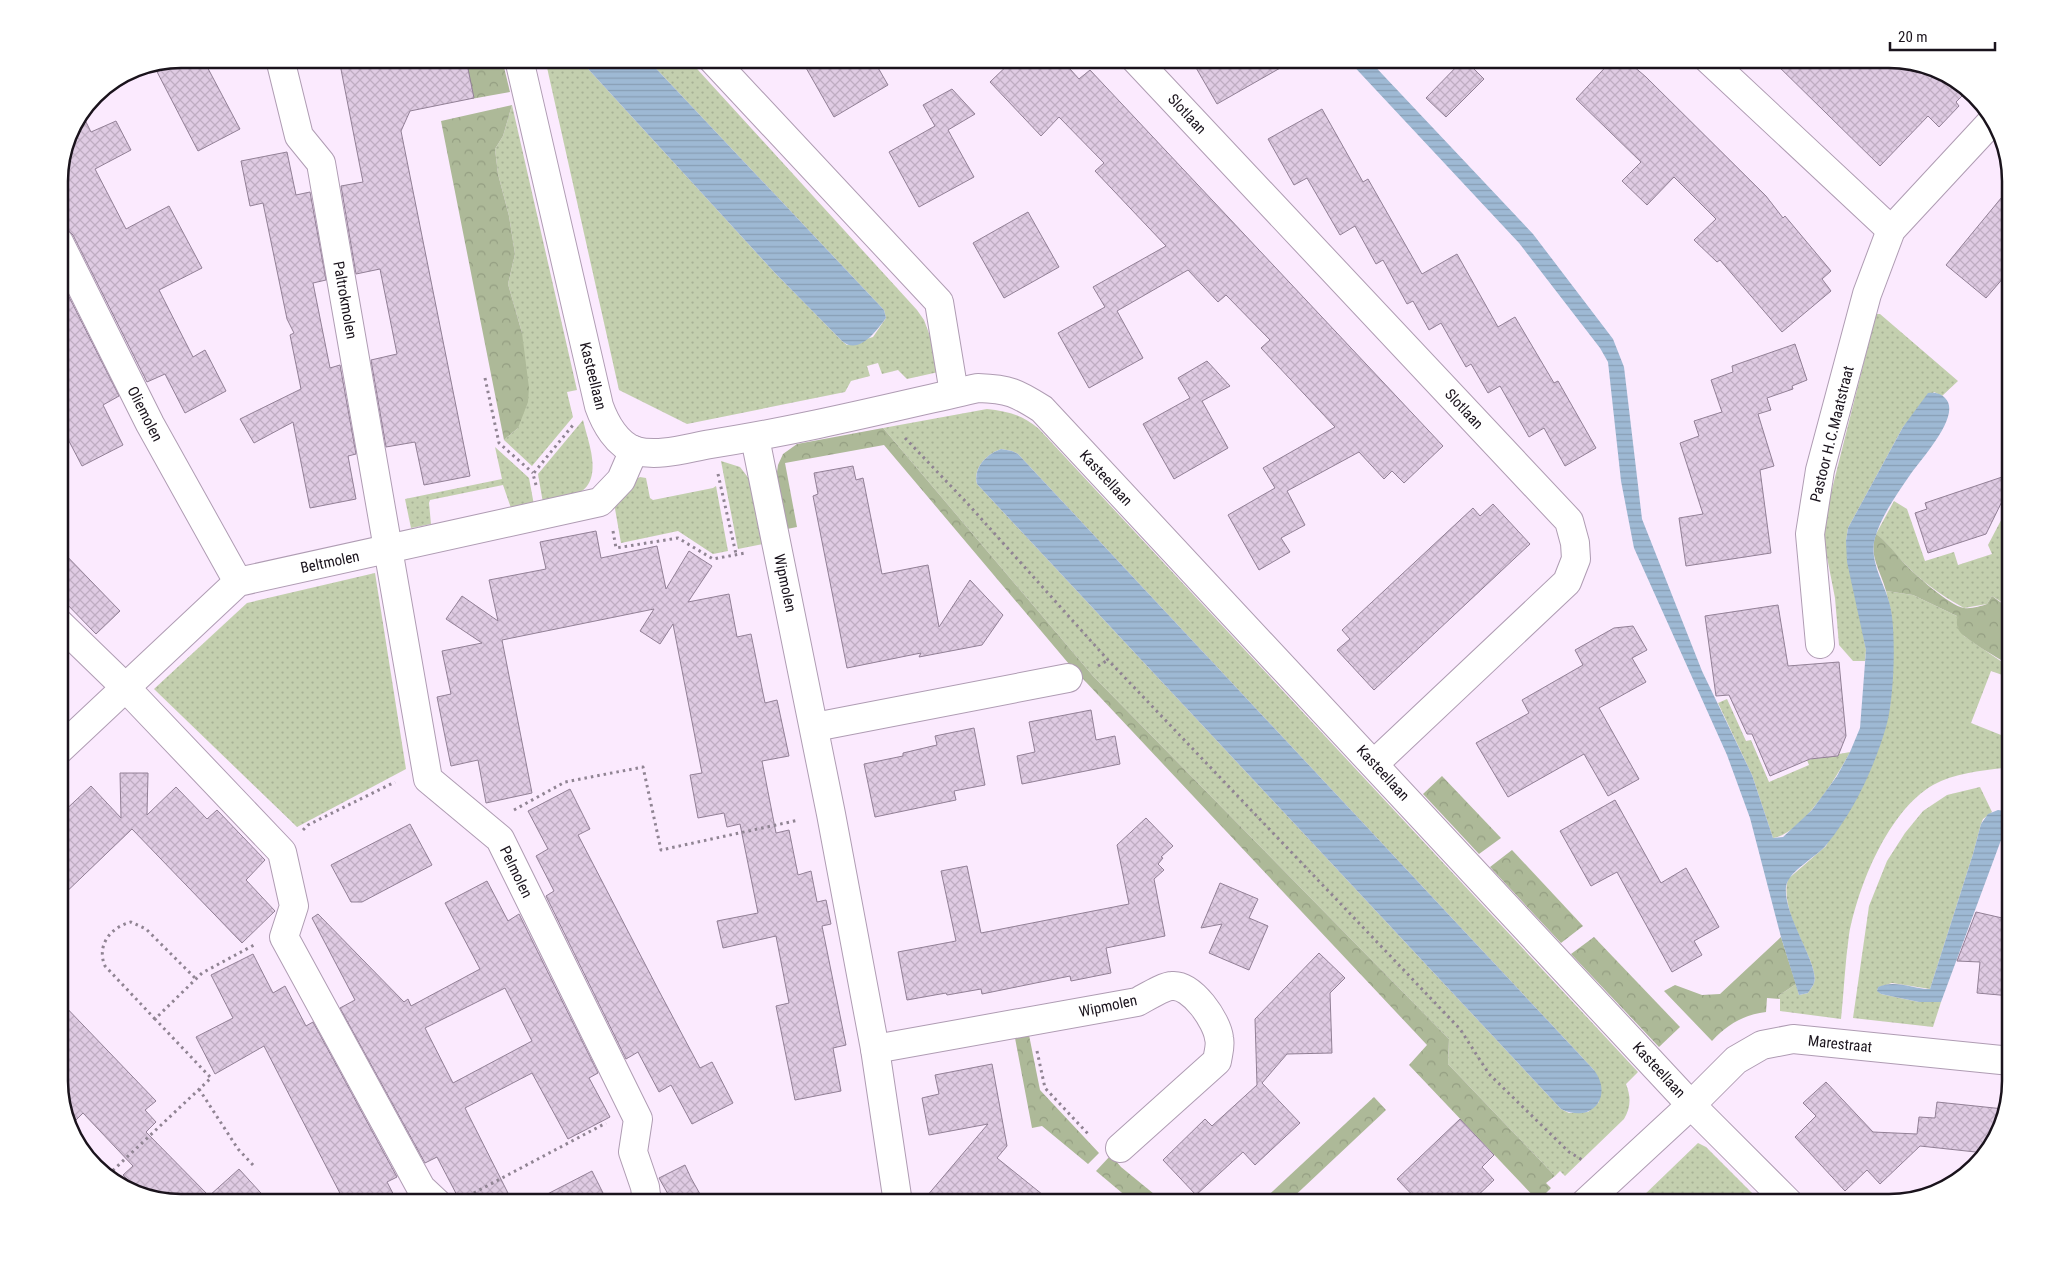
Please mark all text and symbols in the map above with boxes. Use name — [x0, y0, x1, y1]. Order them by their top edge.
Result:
scale bar — [1890, 20, 1995, 52]
text: 20 m — [1898, 28, 1928, 46]
street label: Slotlaan — [1164, 90, 1210, 138]
street label: Paltrokmolen — [329, 260, 361, 340]
street label: Kasteellaan — [576, 340, 610, 412]
street label: Pastoor H.C.Maatstraat — [1806, 364, 1858, 504]
street label: Oliemolen — [123, 383, 167, 445]
street label: Slotlaan — [1441, 385, 1487, 433]
street label: Kasteellaan — [1076, 447, 1136, 509]
street label: Beltmolen — [299, 547, 361, 577]
street label: Wipmolen — [770, 552, 800, 614]
street label: Kasteellaan — [1353, 742, 1413, 804]
street label: Pelmolen — [496, 843, 536, 901]
street label: Wipmolen — [1077, 991, 1139, 1021]
street label: Marestraat — [1807, 1032, 1873, 1056]
street label: Kasteellaan — [1629, 1039, 1689, 1101]

